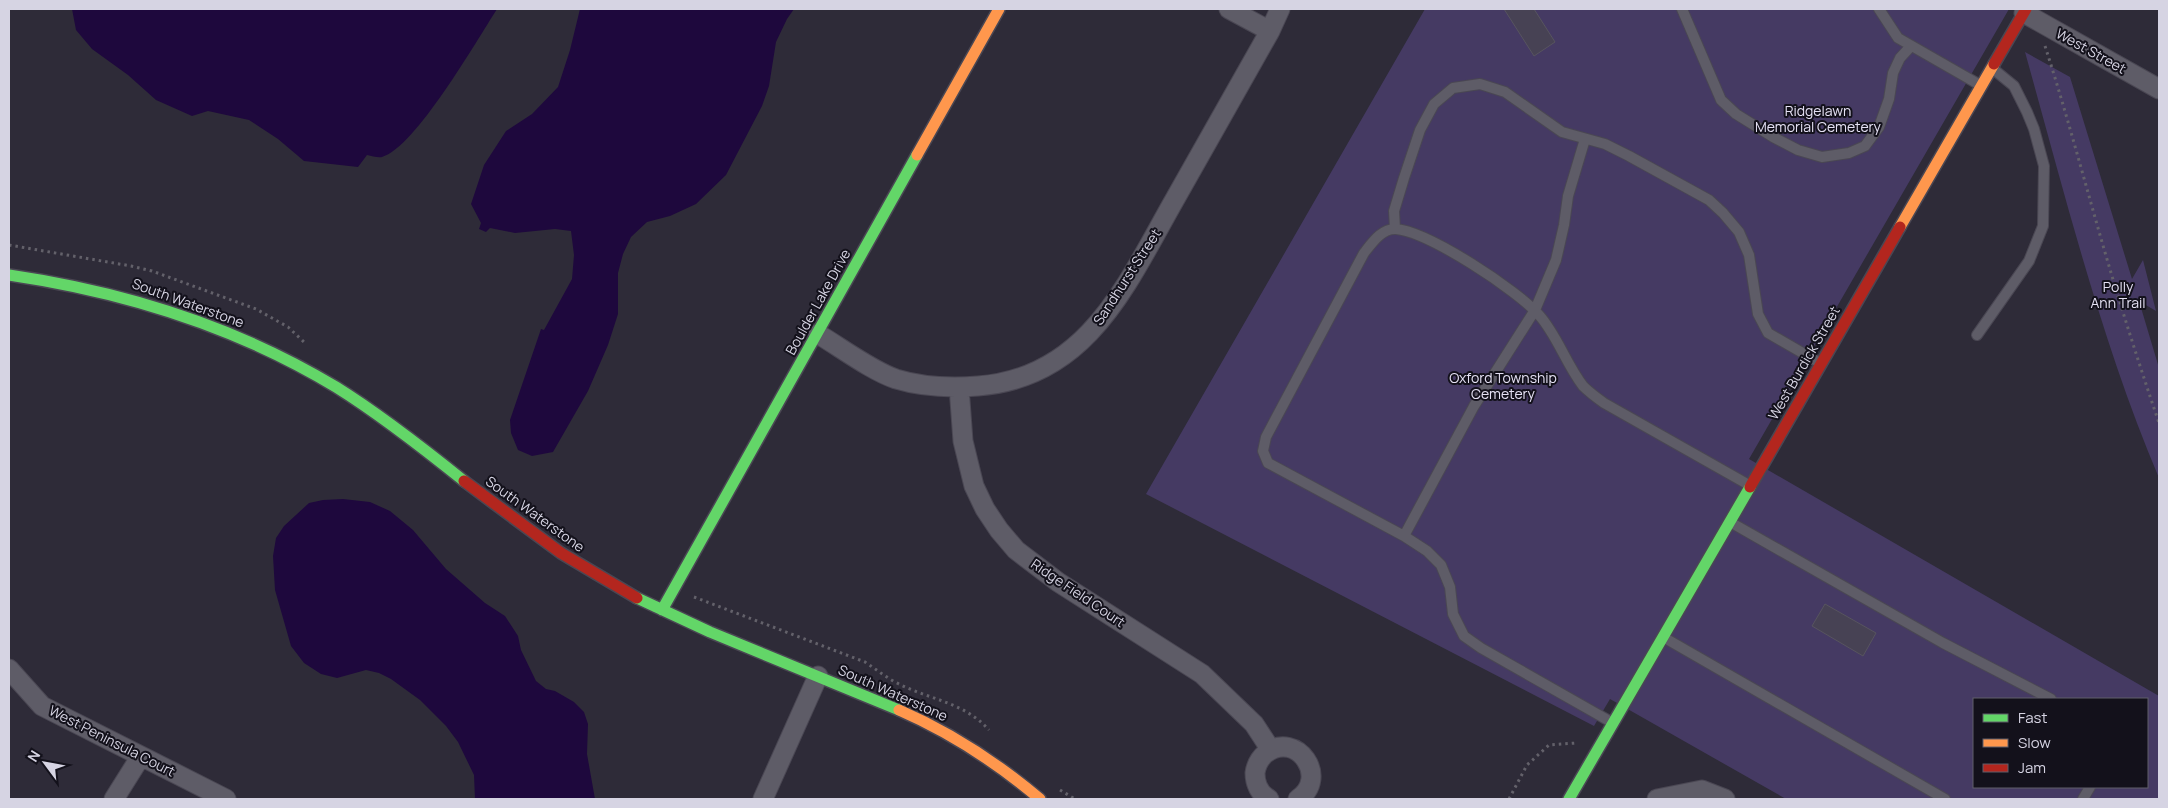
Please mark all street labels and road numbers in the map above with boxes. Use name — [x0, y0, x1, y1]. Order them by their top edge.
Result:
street label: West Street — [2053, 24, 2130, 78]
street label: Sandhurst Street — [1088, 225, 1165, 329]
street label: Boulder Lake Drive — [781, 245, 855, 358]
street label: South Waterstone — [130, 273, 247, 332]
street label: West Burdick Street — [1763, 302, 1844, 423]
street label: South Waterstone — [482, 471, 589, 556]
street label: Ridge Field Court — [1027, 554, 1129, 631]
street label: South Waterstone — [835, 660, 951, 725]
street label: West Peninsula Court — [46, 700, 179, 781]

